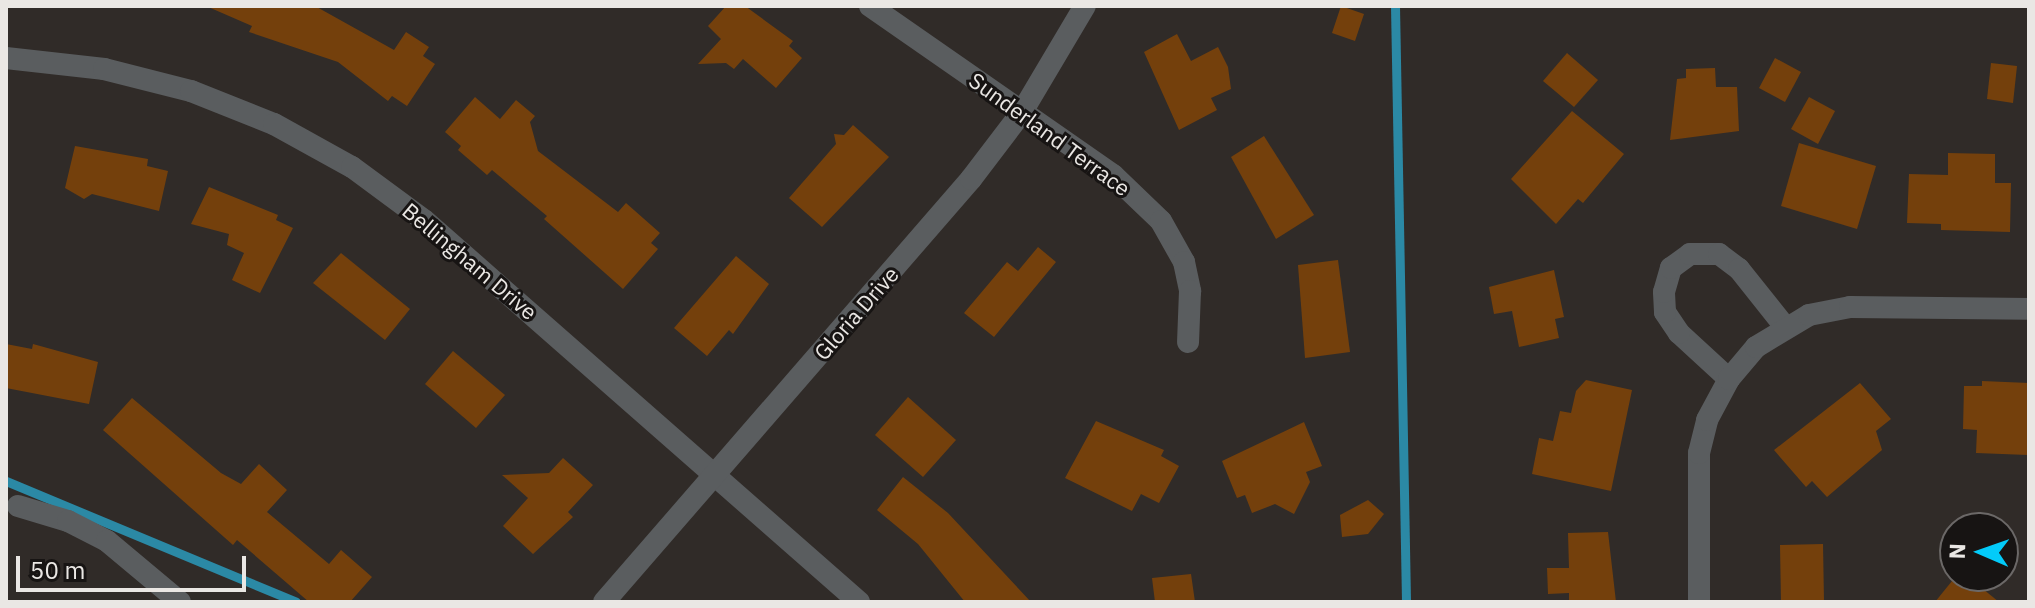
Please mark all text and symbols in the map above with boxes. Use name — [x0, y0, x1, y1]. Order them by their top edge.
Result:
street label: Sunderland Terrace — [964, 67, 1136, 201]
street label: Bellingham Drive — [397, 197, 543, 325]
street label: Gloria Drive — [808, 261, 904, 365]
north arrow — [1939, 512, 2019, 592]
scale bar — [20, 540, 250, 590]
text: N — [1942, 543, 1971, 560]
text: 50 m — [30, 554, 85, 586]

